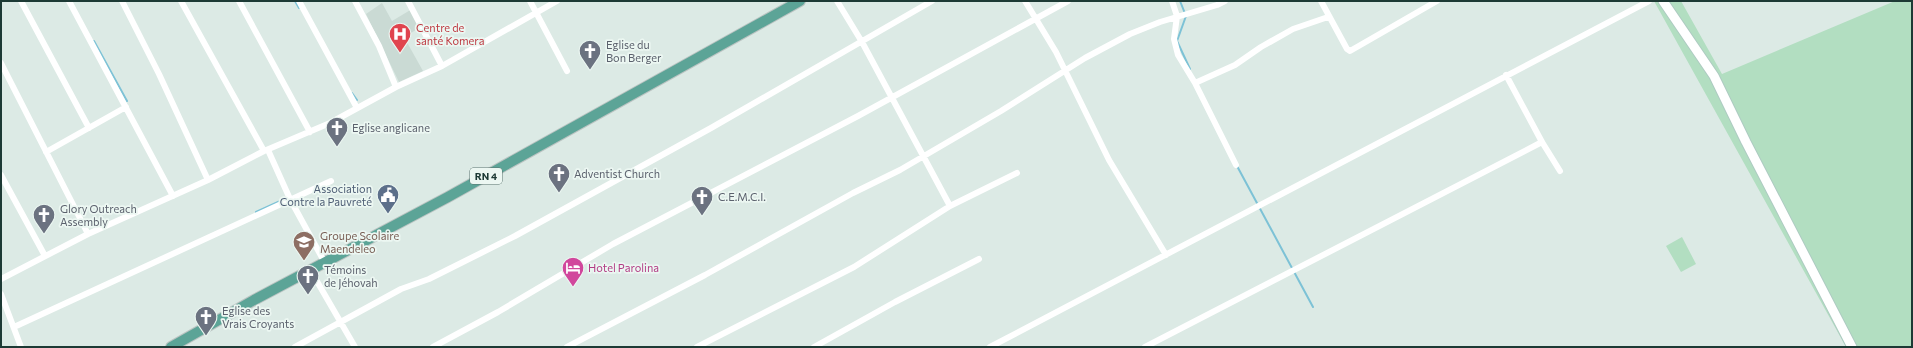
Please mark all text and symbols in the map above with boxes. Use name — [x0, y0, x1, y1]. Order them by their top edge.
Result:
hospital icon: Centre de santé Komera — [387, 21, 413, 54]
place label: Centre de santé Komera — [416, 21, 484, 47]
church icon: Eglise du Bon Berger — [577, 38, 603, 71]
place label: Eglise du Bon Berger — [606, 38, 662, 64]
church icon: Eglise anglicane — [324, 115, 350, 148]
place label: Eglise anglicane — [352, 121, 430, 134]
church icon: Adventist Church — [546, 161, 572, 194]
place label: Adventist Church — [574, 167, 660, 180]
road number: RN 4 — [470, 168, 502, 184]
place label: Association Contre la Pauvreté — [280, 182, 372, 208]
public building icon: Association Contre la Pauvreté — [375, 182, 401, 215]
church icon: C.E.M.C.I. — [689, 184, 715, 217]
place label: C.E.M.C.I. — [718, 190, 766, 203]
church icon: Glory Outreach Assembly — [31, 202, 57, 235]
place label: Glory Outreach Assembly — [60, 202, 137, 228]
school or university icon: Groupe Scolaire Maendeleo — [291, 229, 317, 262]
place label: Groupe Scolaire Maendeleo — [320, 229, 399, 255]
hotel icon: Hotel Parolina — [560, 255, 586, 288]
place label: Hotel Parolina — [588, 261, 659, 274]
church icon: Témoins de Jéhovah — [295, 263, 321, 296]
place label: Témoins de Jéhovah — [324, 263, 378, 290]
church icon: Eglise des Vrais Croyants — [193, 304, 219, 337]
place label: Eglise des Vrais Croyants — [222, 304, 294, 330]

